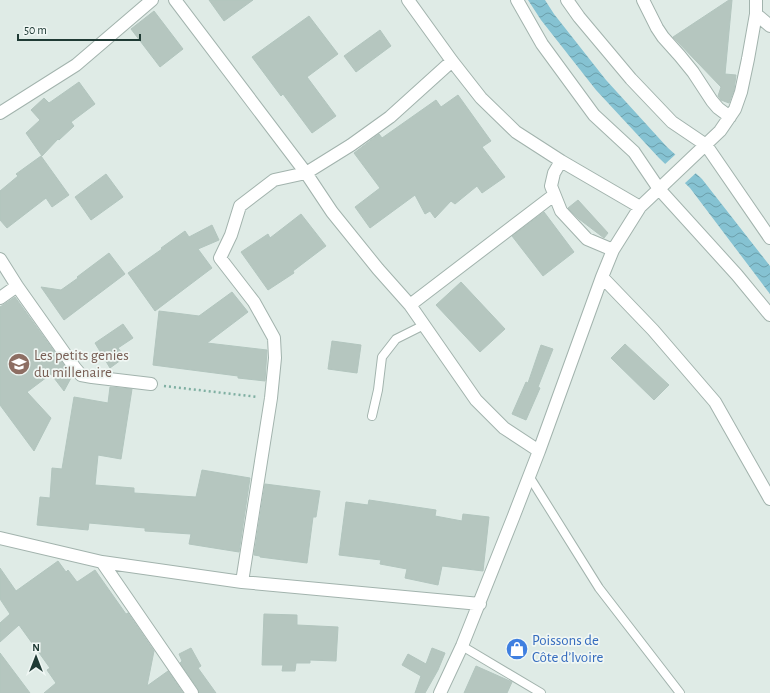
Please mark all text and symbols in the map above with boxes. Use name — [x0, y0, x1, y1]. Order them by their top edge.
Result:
scale bar — [18, 16, 140, 42]
text: 50 m — [24, 24, 47, 36]
place label: Les petits genies du millenaire — [34, 348, 129, 380]
school or university icon: Les petits genies du millenaire — [6, 351, 32, 377]
place label: Poissons de Côte d’Ivoire — [532, 633, 604, 665]
shop icon: Poissons de Côte d’Ivoire — [504, 636, 530, 662]
north arrow — [16, 637, 56, 677]
text: N — [32, 642, 40, 653]

